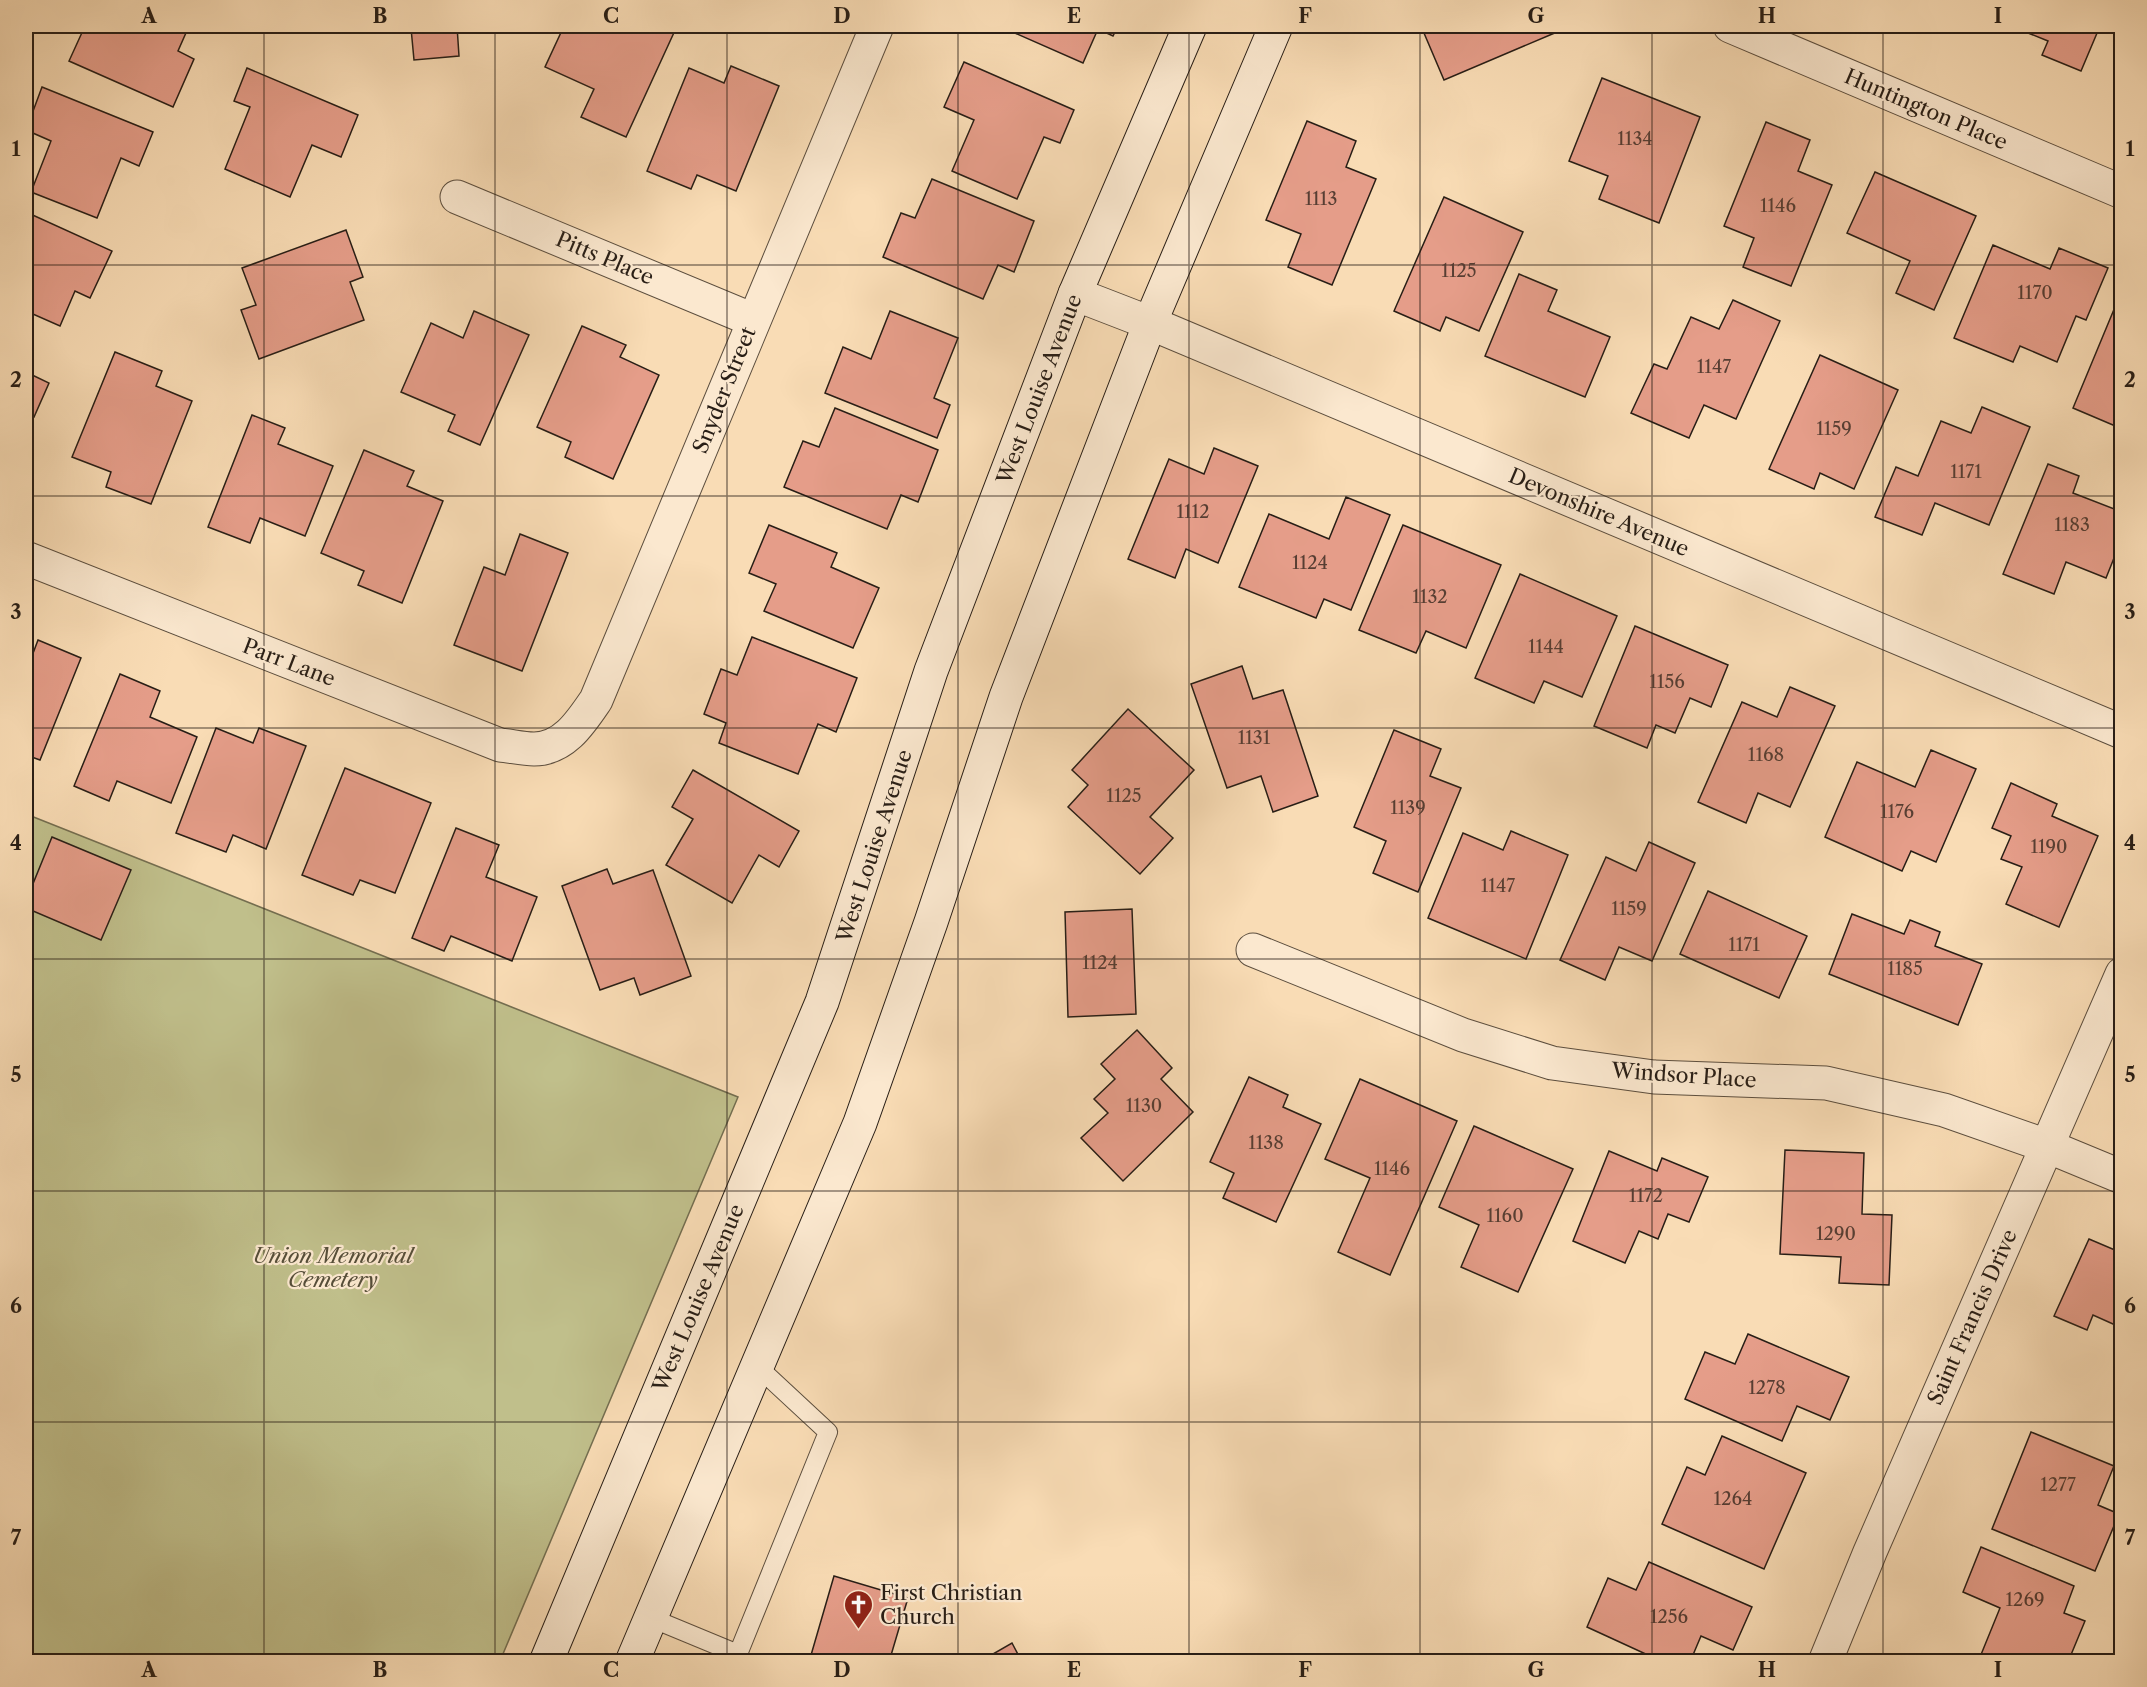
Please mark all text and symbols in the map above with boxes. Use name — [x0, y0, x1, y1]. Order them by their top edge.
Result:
text: A — [140, 4, 157, 28]
text: B — [373, 4, 388, 28]
text: C — [603, 4, 619, 28]
text: D — [833, 4, 851, 28]
text: E — [1067, 4, 1081, 28]
text: F — [1298, 4, 1312, 28]
text: G — [1528, 4, 1545, 28]
text: H — [1758, 4, 1776, 28]
text: I — [1994, 4, 2002, 28]
street label: Huntington Place — [1841, 63, 2011, 155]
house number: 1134 — [1617, 128, 1653, 150]
text: 1 — [12, 137, 21, 161]
text: 1 — [2126, 137, 2135, 161]
house number: 1113 — [1305, 188, 1337, 210]
house number: 1146 — [1760, 195, 1796, 217]
street label: Pitts Place — [552, 226, 658, 290]
house number: 1125 — [1441, 260, 1477, 282]
house number: 1170 — [2017, 282, 2053, 304]
street label: West Louise Avenue — [991, 291, 1087, 488]
street label: Snyder Street — [687, 322, 761, 457]
house number: 1147 — [1697, 356, 1731, 378]
text: 2 — [10, 368, 22, 392]
text: 2 — [2124, 368, 2136, 392]
house number: 1159 — [1816, 418, 1852, 440]
house number: 1171 — [1950, 461, 1982, 483]
street label: Devonshire Avenue — [1505, 463, 1693, 561]
house number: 1112 — [1176, 501, 1210, 523]
house number: 1183 — [2054, 514, 2090, 536]
house number: 1124 — [1292, 552, 1328, 574]
house number: 1132 — [1412, 586, 1448, 608]
text: 3 — [10, 600, 22, 624]
text: 3 — [2124, 600, 2136, 624]
street label: Parr Lane — [239, 633, 339, 691]
house number: 1144 — [1528, 636, 1564, 658]
house number: 1156 — [1649, 671, 1685, 693]
house number: 1131 — [1238, 727, 1271, 749]
house number: 1168 — [1748, 744, 1784, 766]
street label: West Louise Avenue — [831, 746, 917, 947]
house number: 1125 — [1106, 785, 1142, 807]
house number: 1139 — [1390, 797, 1426, 819]
house number: 1176 — [1880, 801, 1914, 823]
text: 4 — [10, 831, 22, 855]
text: 4 — [2124, 831, 2136, 855]
house number: 1190 — [2030, 836, 2068, 858]
house number: 1147 — [1481, 875, 1515, 897]
house number: 1159 — [1611, 898, 1647, 920]
house number: 1171 — [1728, 934, 1760, 956]
house number: 1124 — [1082, 952, 1118, 974]
house number: 1185 — [1887, 958, 1923, 980]
street label: Windsor Place — [1610, 1057, 1757, 1093]
text: 5 — [10, 1063, 22, 1087]
text: 5 — [2124, 1063, 2136, 1087]
house number: 1130 — [1126, 1095, 1162, 1117]
house number: 1138 — [1248, 1132, 1284, 1154]
house number: 1146 — [1374, 1158, 1410, 1180]
house number: 1172 — [1629, 1185, 1663, 1207]
street label: West Louise Avenue — [647, 1200, 749, 1396]
house number: 1160 — [1486, 1205, 1524, 1227]
house number: 1290 — [1816, 1223, 1856, 1245]
street label: Saint Francis Drive — [1922, 1225, 2022, 1409]
park label: Union Memorial Cemetery — [253, 1243, 415, 1292]
text: 6 — [10, 1294, 22, 1318]
text: 6 — [2124, 1294, 2136, 1318]
house number: 1278 — [1748, 1377, 1786, 1399]
house number: 1277 — [2040, 1474, 2076, 1496]
house number: 1264 — [1714, 1488, 1752, 1510]
text: 7 — [11, 1526, 22, 1550]
text: 7 — [2125, 1526, 2136, 1550]
place label: First Christian Church — [880, 1580, 1023, 1629]
church icon: First Christian Church — [843, 1588, 875, 1630]
house number: 1269 — [2005, 1589, 2045, 1611]
house number: 1256 — [1650, 1606, 1688, 1628]
text: A — [140, 1658, 157, 1682]
text: B — [373, 1658, 388, 1682]
text: C — [603, 1658, 619, 1682]
text: D — [833, 1658, 851, 1682]
text: E — [1067, 1658, 1081, 1682]
text: F — [1298, 1658, 1312, 1682]
text: G — [1528, 1658, 1545, 1682]
text: H — [1758, 1658, 1776, 1682]
text: I — [1994, 1658, 2002, 1682]

